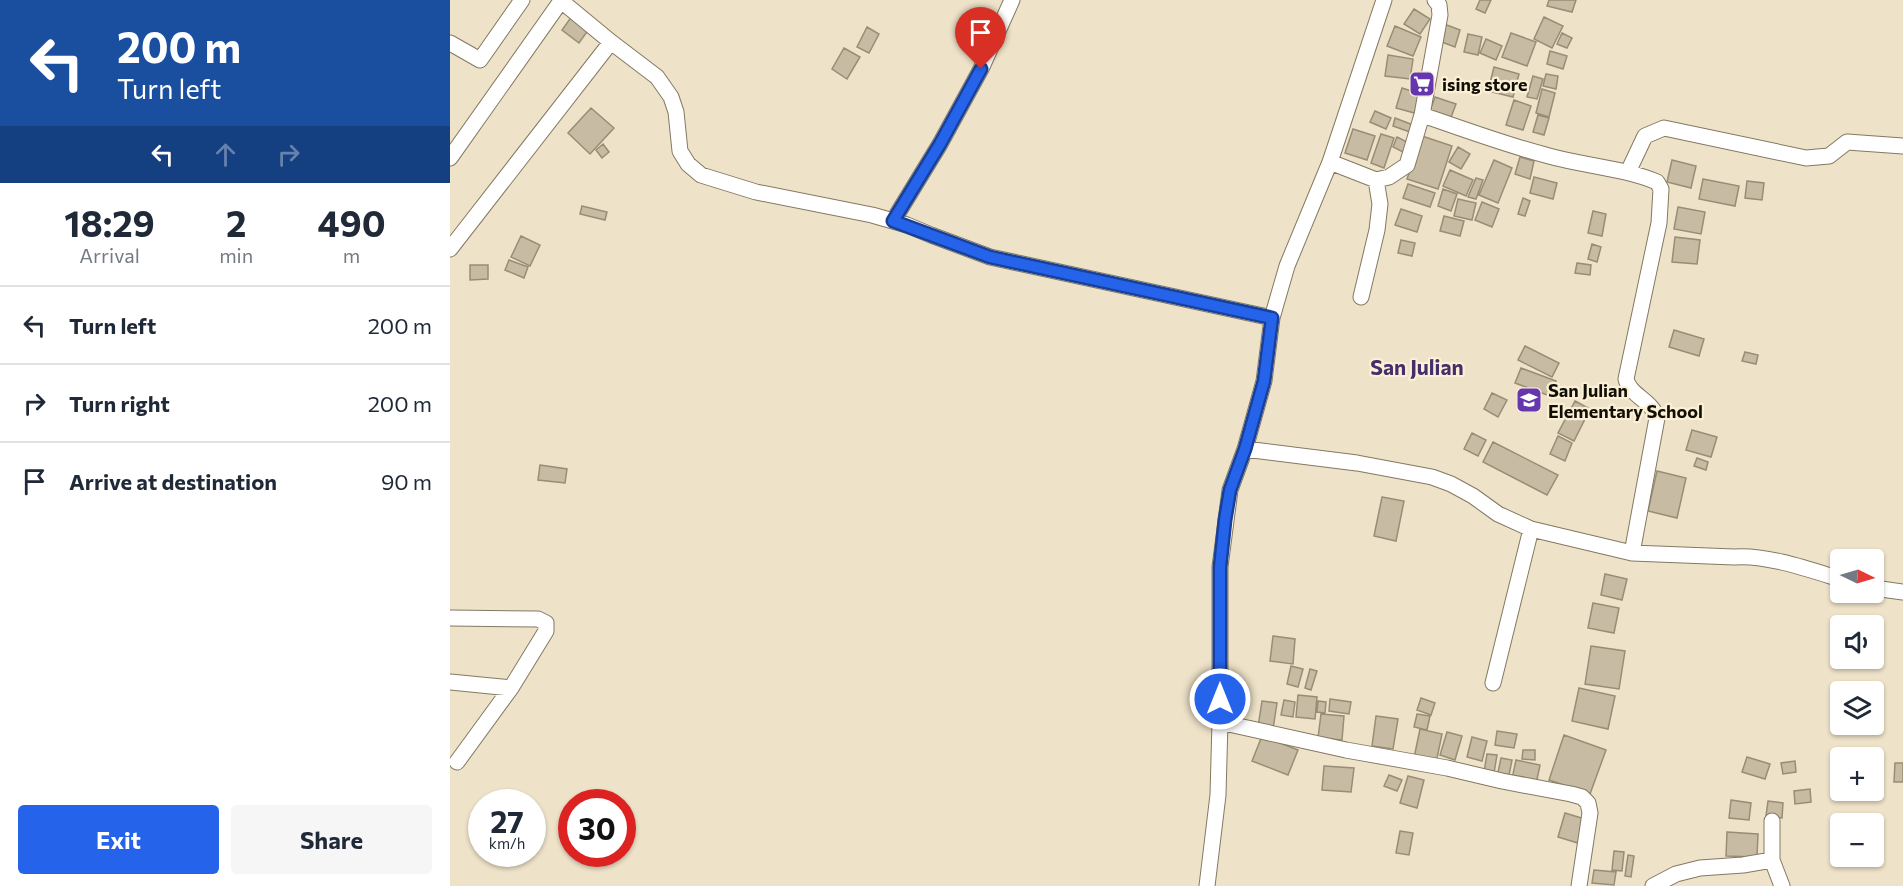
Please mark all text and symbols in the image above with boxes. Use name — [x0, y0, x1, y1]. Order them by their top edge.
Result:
pin — [955, 7, 1006, 69]
icon: arrive — [964, 16, 997, 49]
text: 200 m — [117, 20, 241, 72]
icon: left — [18, 24, 96, 102]
supermarket icon: ising store — [1407, 69, 1437, 99]
text: Turn left — [117, 72, 221, 105]
place label: ising store — [1442, 73, 1527, 95]
icon: left — [146, 138, 179, 171]
icon: ahead — [209, 138, 242, 171]
icon: right — [272, 138, 305, 171]
text: 18:29 — [64, 200, 155, 244]
text: 2 — [226, 200, 246, 244]
text: 490 — [317, 200, 386, 244]
text: Arrival — [79, 243, 140, 267]
text: min — [219, 243, 253, 267]
text: m — [343, 243, 360, 267]
icon: left — [18, 309, 51, 342]
text: Turn left — [69, 312, 156, 339]
text: 200 m — [368, 312, 432, 339]
district label: San Julian — [1370, 354, 1464, 379]
place label: San Julian Elementary School — [1548, 379, 1703, 422]
school or university icon: San Julian Elementary School — [1514, 385, 1544, 415]
icon: right — [18, 387, 51, 420]
text: Turn right — [69, 390, 170, 417]
text: 200 m — [368, 390, 432, 417]
icon: arrive — [18, 465, 51, 498]
text: Arrive at destination — [69, 468, 277, 495]
text: 90 m — [381, 468, 432, 495]
north arrow — [1830, 549, 1884, 603]
map controls — [1830, 549, 1884, 867]
button: sound — [1830, 615, 1884, 669]
position arrow — [1188, 667, 1252, 731]
button: layers — [1830, 681, 1884, 735]
button: + — [1830, 747, 1884, 801]
speed limit sign: 30 — [558, 789, 636, 867]
text: 27 — [490, 802, 524, 839]
button: Exit — [18, 805, 219, 874]
button: Share — [231, 805, 432, 874]
button: − — [1830, 813, 1884, 867]
text: km/h — [489, 834, 525, 852]

